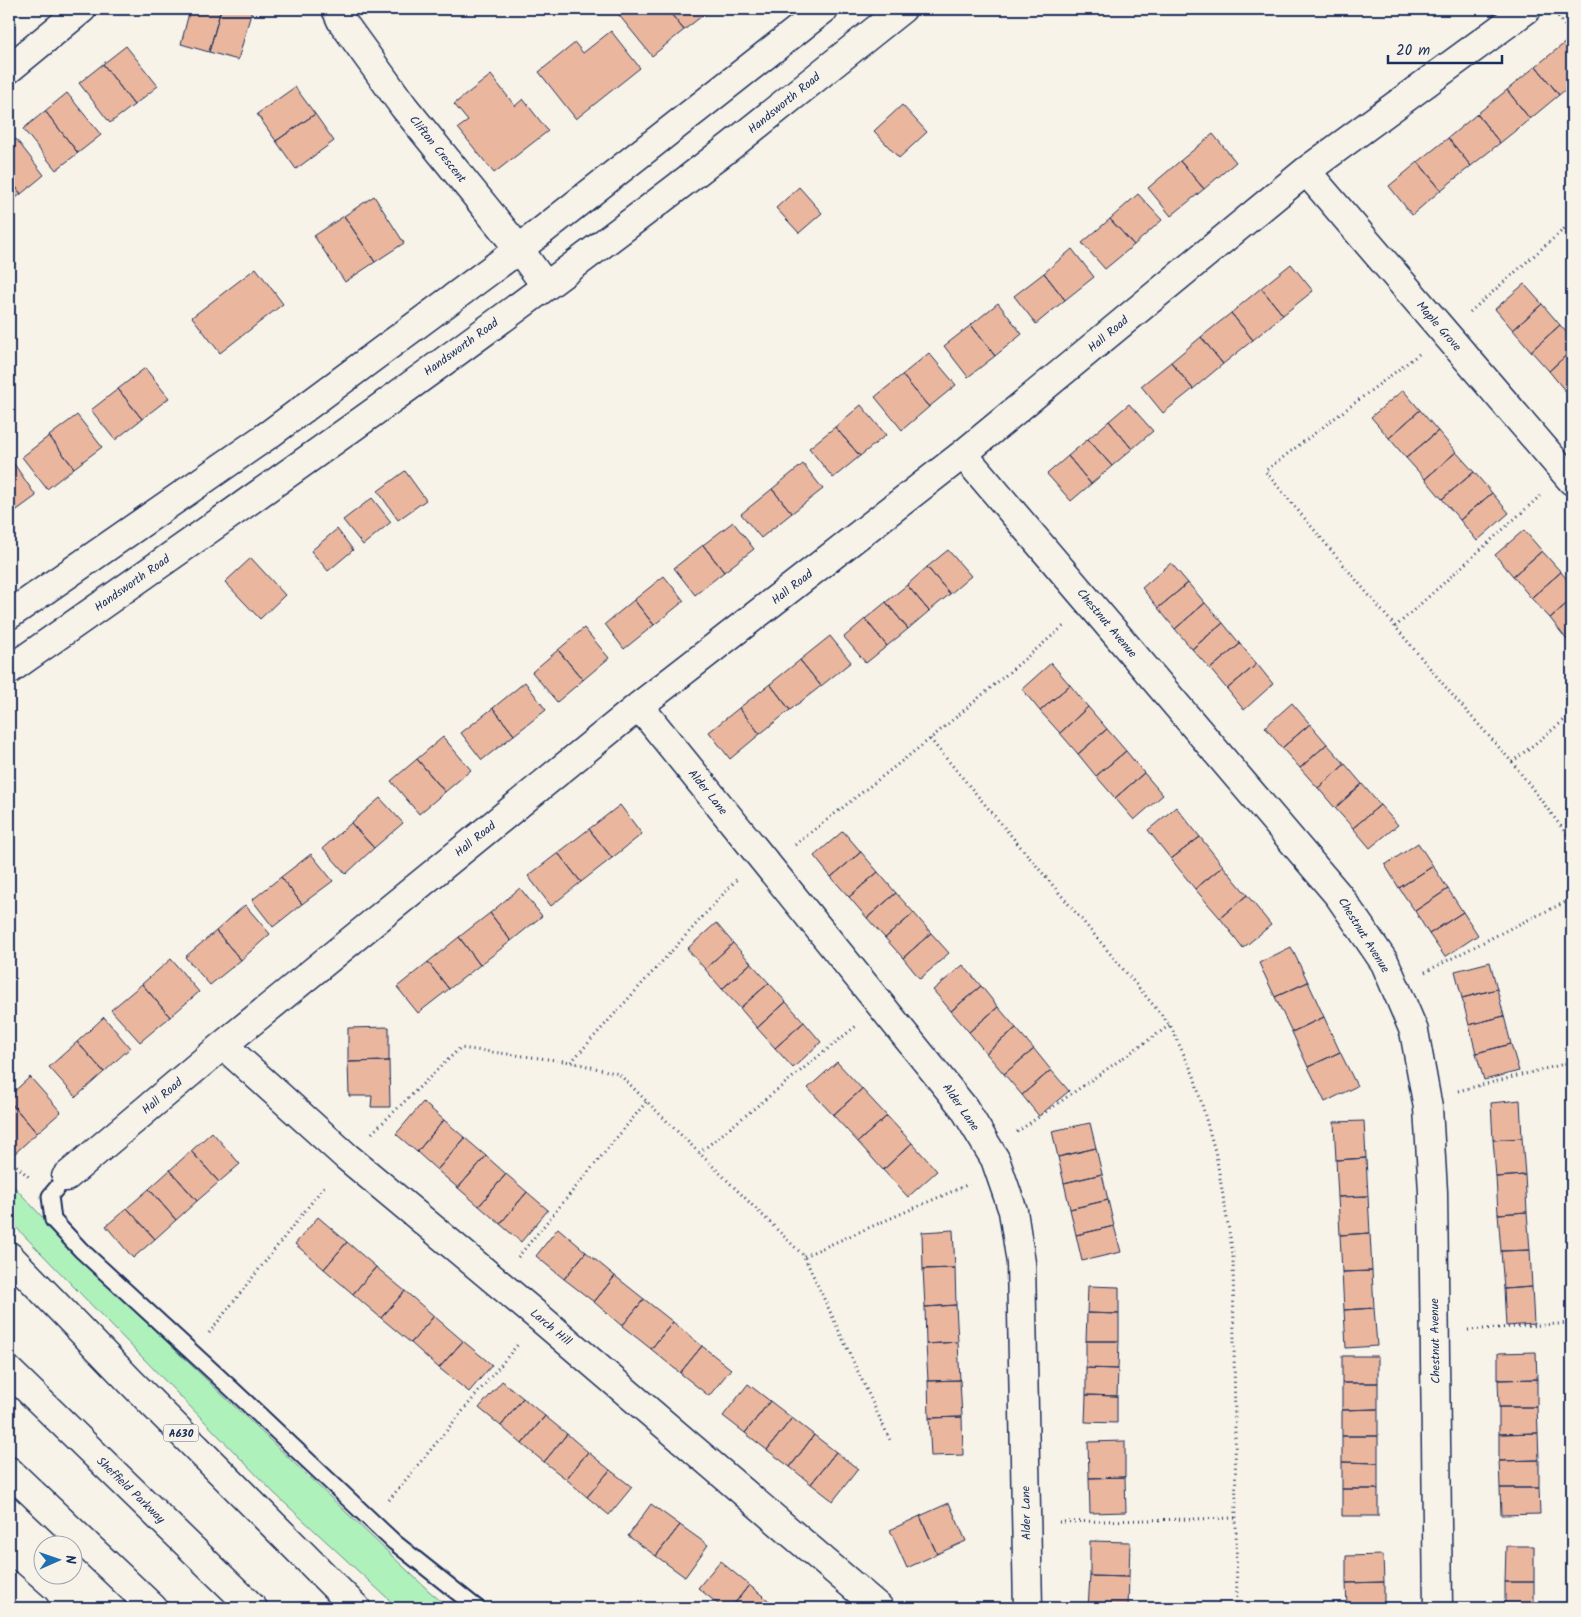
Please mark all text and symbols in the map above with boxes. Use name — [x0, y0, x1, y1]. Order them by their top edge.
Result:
scale bar — [1388, 32, 1502, 64]
text: 20 m — [1396, 39, 1430, 63]
street label: Handsworth Road — [744, 67, 826, 139]
street label: Clifton Crescent — [404, 111, 471, 188]
street label: Maple Grove — [1411, 297, 1466, 356]
street label: Hall Road — [1084, 311, 1134, 357]
street label: Handsworth Road — [420, 313, 504, 381]
street label: Handsworth Road — [91, 550, 175, 617]
street label: Hall Road — [767, 564, 818, 610]
street label: Chestnut Avenue — [1072, 584, 1142, 663]
street label: Alder Lane — [683, 765, 732, 820]
street label: Hall Road — [451, 816, 501, 862]
street label: Chestnut Avenue — [1333, 894, 1395, 977]
street label: Hall Road — [138, 1073, 188, 1119]
street label: Alder Lane — [937, 1080, 984, 1135]
street label: Chestnut Avenue — [1425, 1297, 1446, 1384]
street label: Larch Hill — [526, 1304, 576, 1351]
road number: A630 — [164, 1425, 198, 1442]
street label: Sheffield Parkway — [92, 1453, 170, 1528]
street label: Alder Lane — [1017, 1485, 1036, 1540]
north arrow — [32, 1534, 82, 1584]
text: N — [59, 1555, 81, 1565]

